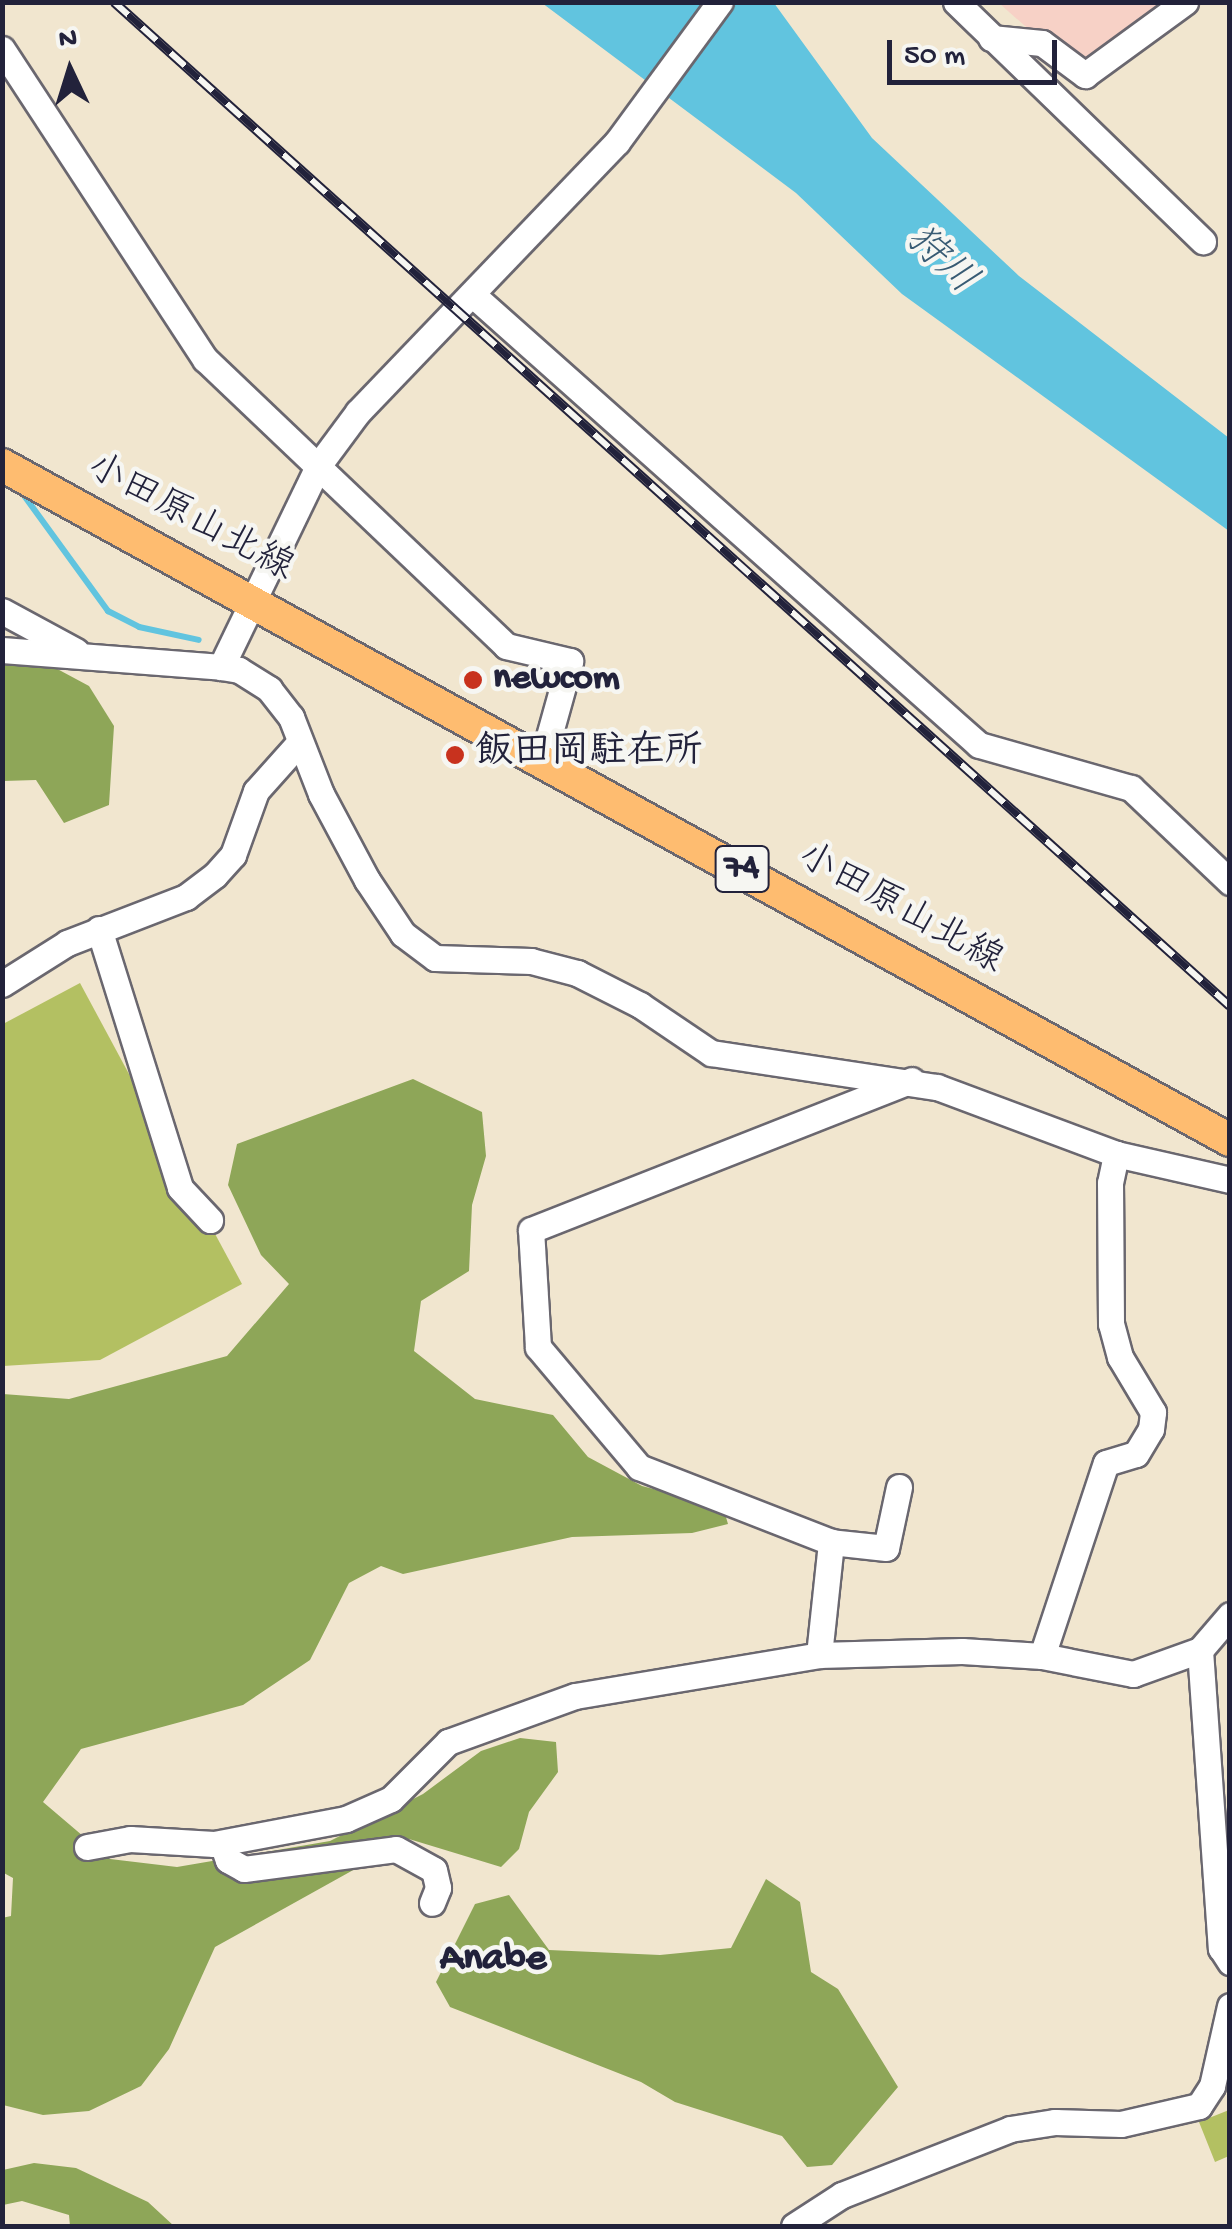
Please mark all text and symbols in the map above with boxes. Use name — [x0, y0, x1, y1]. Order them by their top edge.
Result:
north arrow — [20, 20, 120, 120]
scale bar — [892, 20, 1062, 82]
text: N — [58, 22, 78, 57]
text: 50 m — [904, 40, 965, 75]
water label: 狩川 — [893, 217, 985, 307]
street label: 小田原山北線 — [78, 446, 300, 594]
place label: newcom — [493, 657, 620, 703]
marker: newcom — [462, 669, 484, 691]
place label: 飯田岡駐在所 — [475, 732, 703, 778]
marker: 飯田岡駐在所 — [444, 744, 466, 766]
street label: 小田原山北線 — [788, 836, 1010, 986]
road number: 74 — [714, 839, 770, 899]
district label: Anabe — [440, 1936, 546, 1984]

